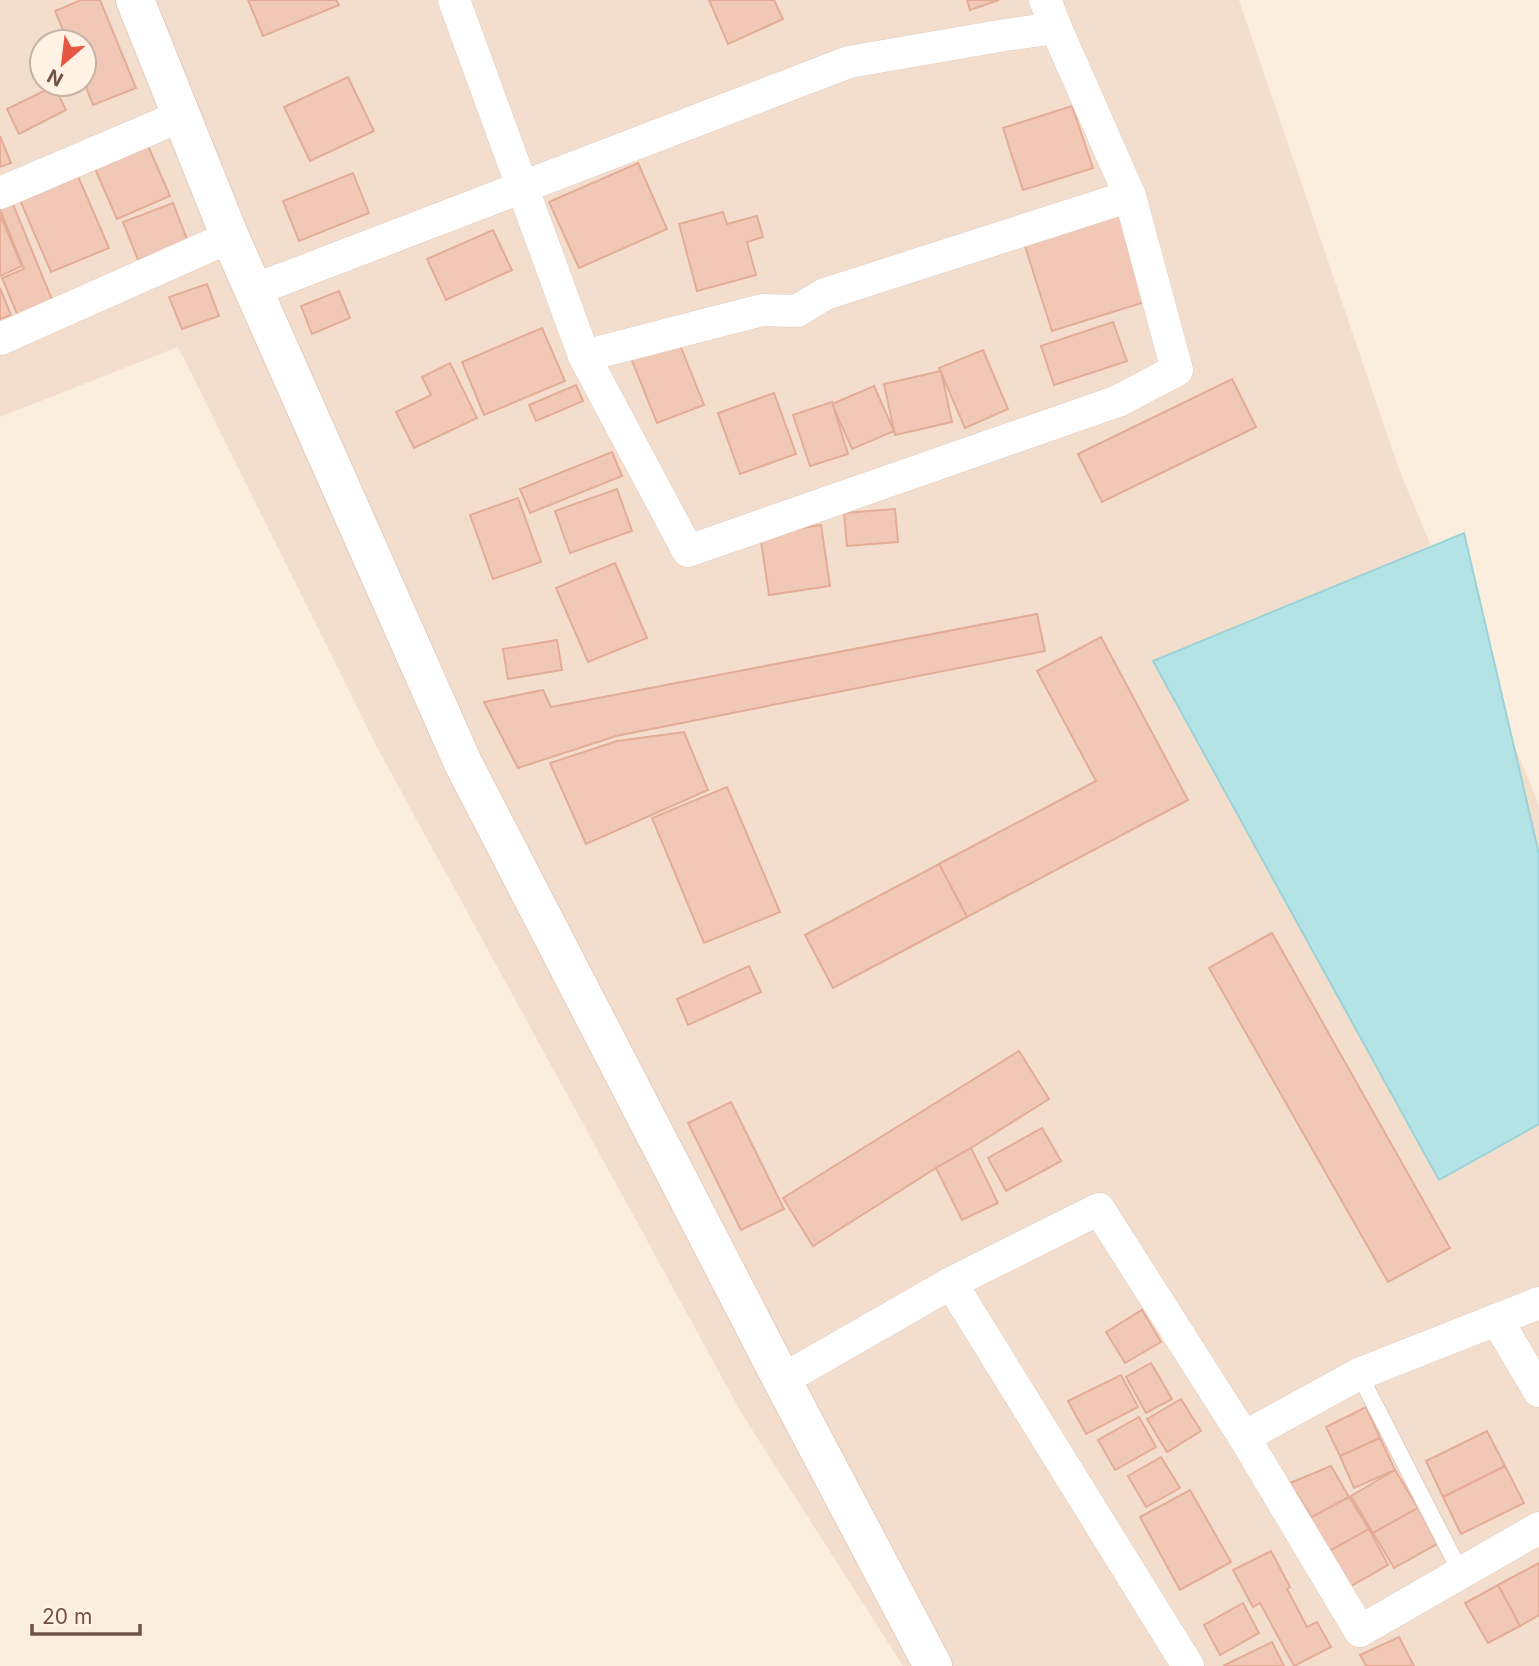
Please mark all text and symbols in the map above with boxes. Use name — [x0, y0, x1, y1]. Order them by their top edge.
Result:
north arrow — [28, 28, 98, 98]
text: N — [43, 64, 67, 91]
scale bar — [32, 1592, 140, 1636]
text: 20 m — [42, 1604, 92, 1629]

